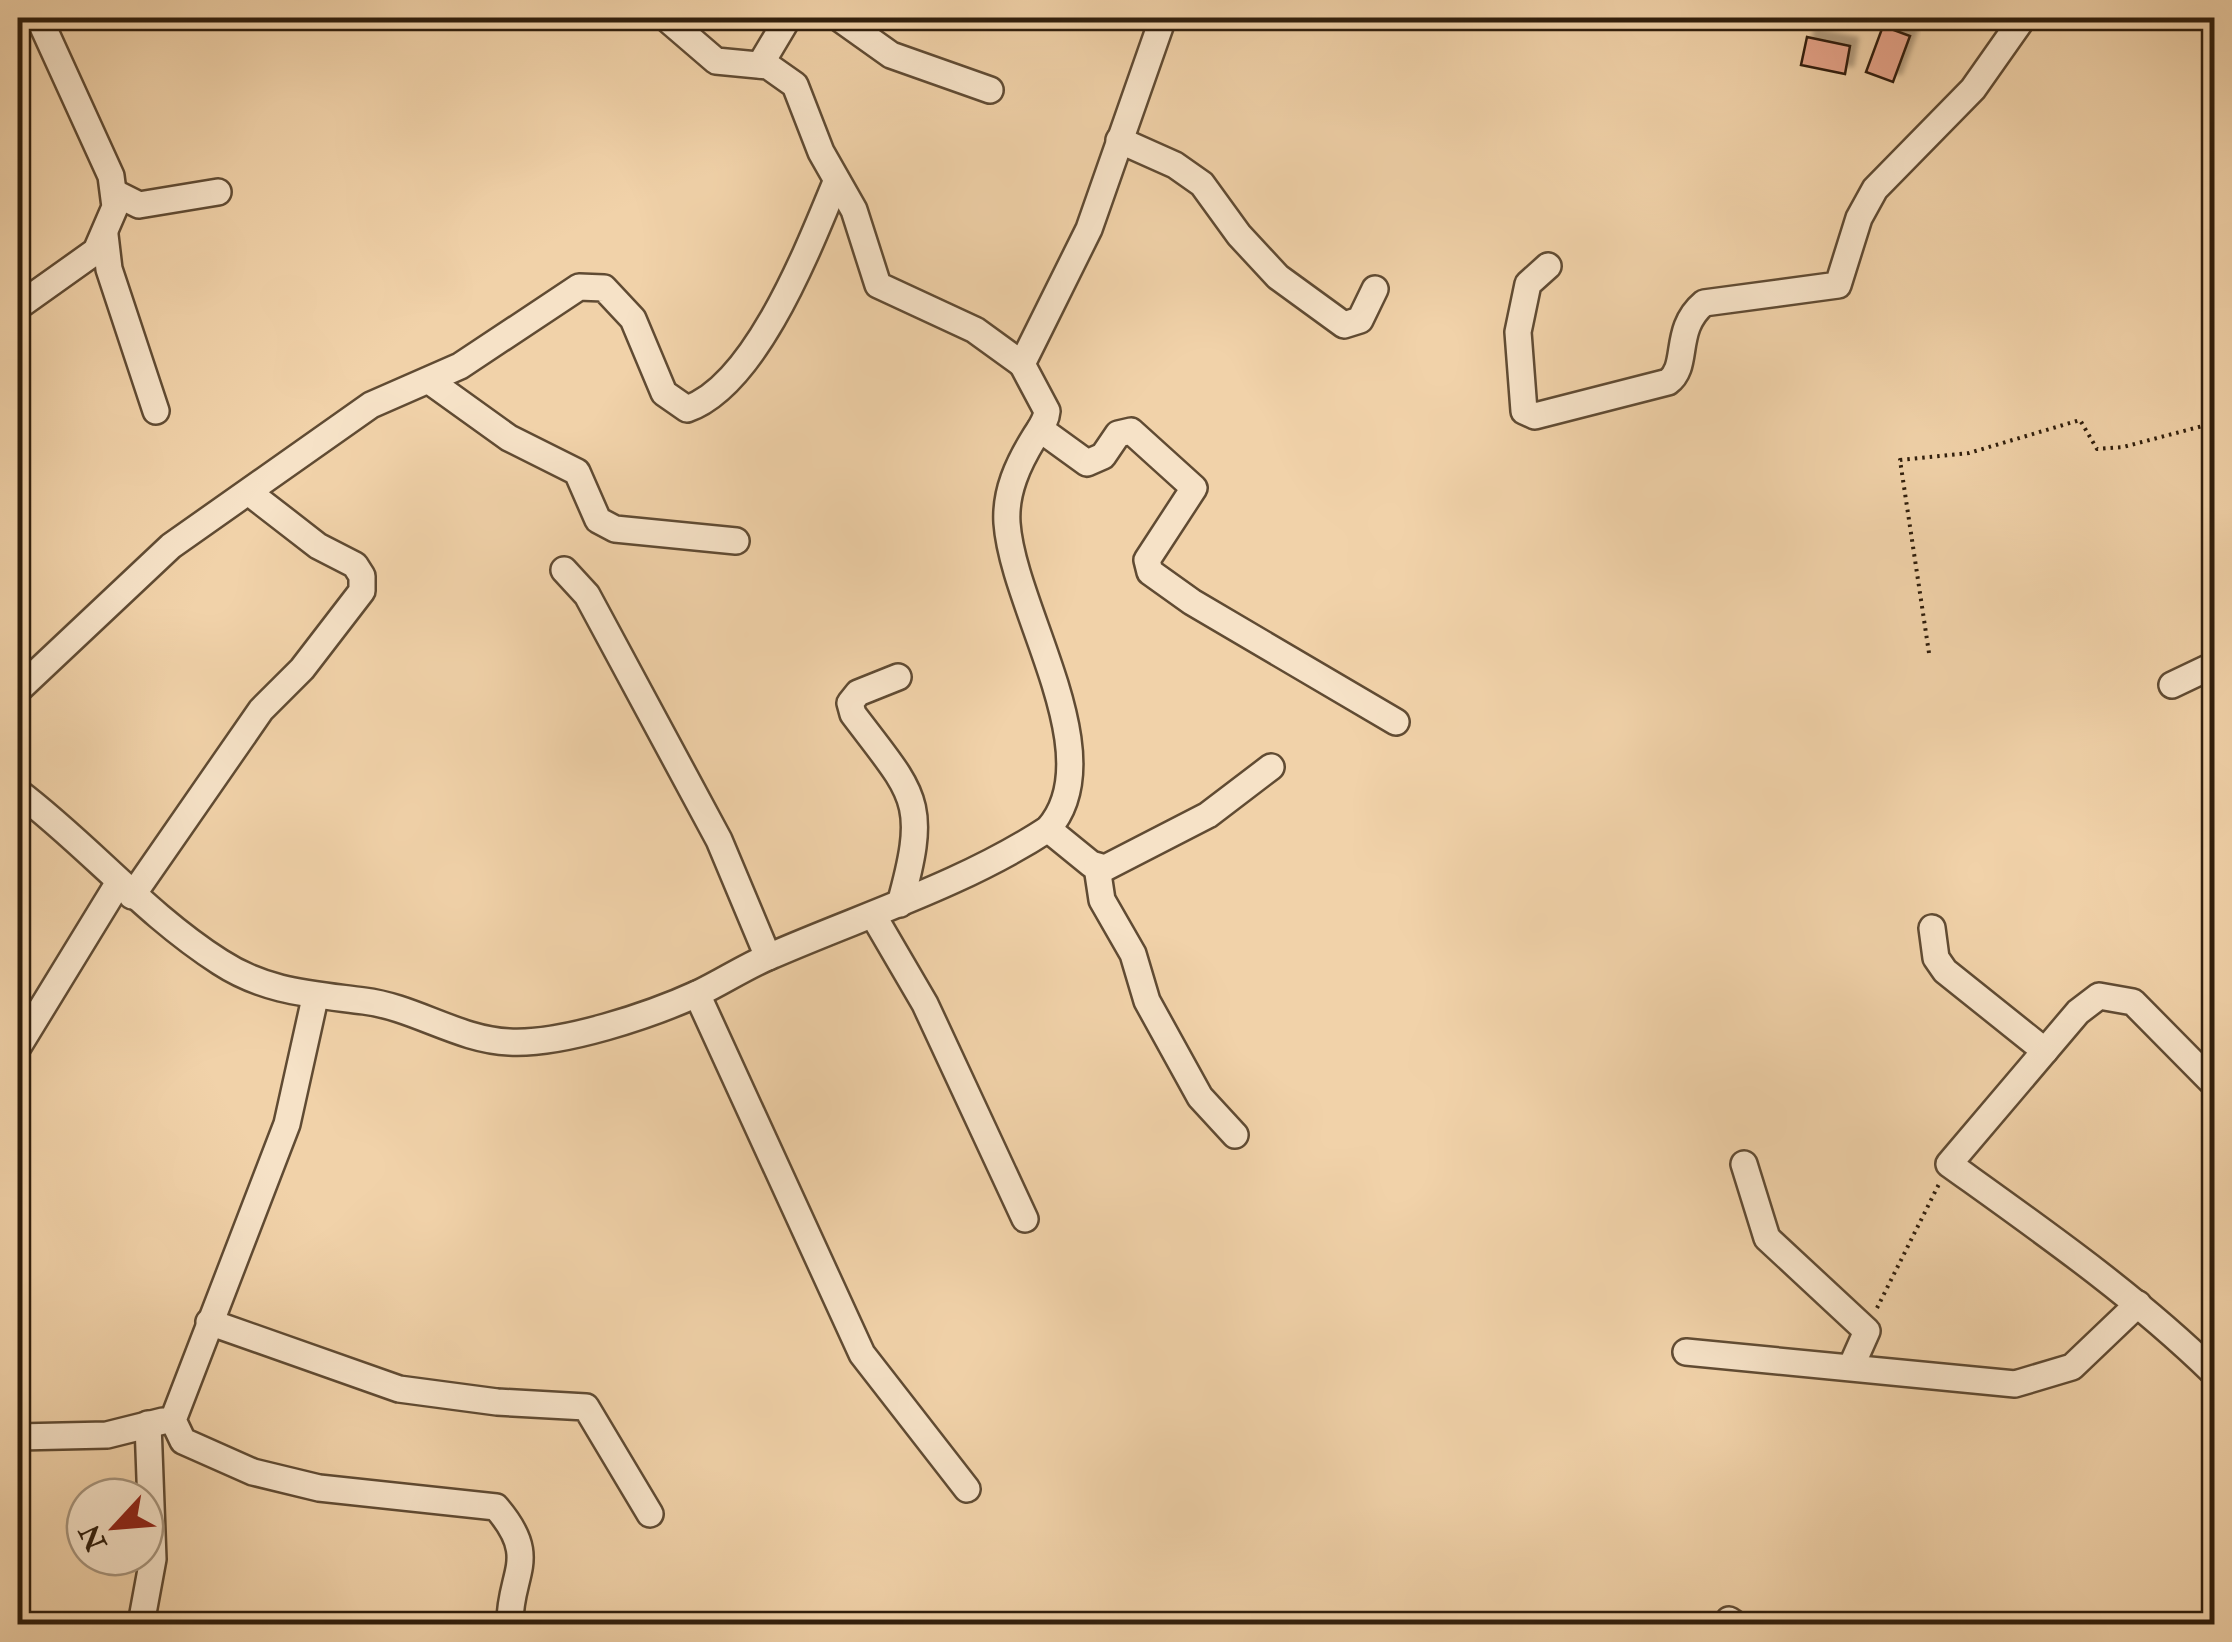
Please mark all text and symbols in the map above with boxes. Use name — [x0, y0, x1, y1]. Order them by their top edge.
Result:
north arrow — [65, 1477, 165, 1577]
text: N — [72, 1518, 116, 1557]

